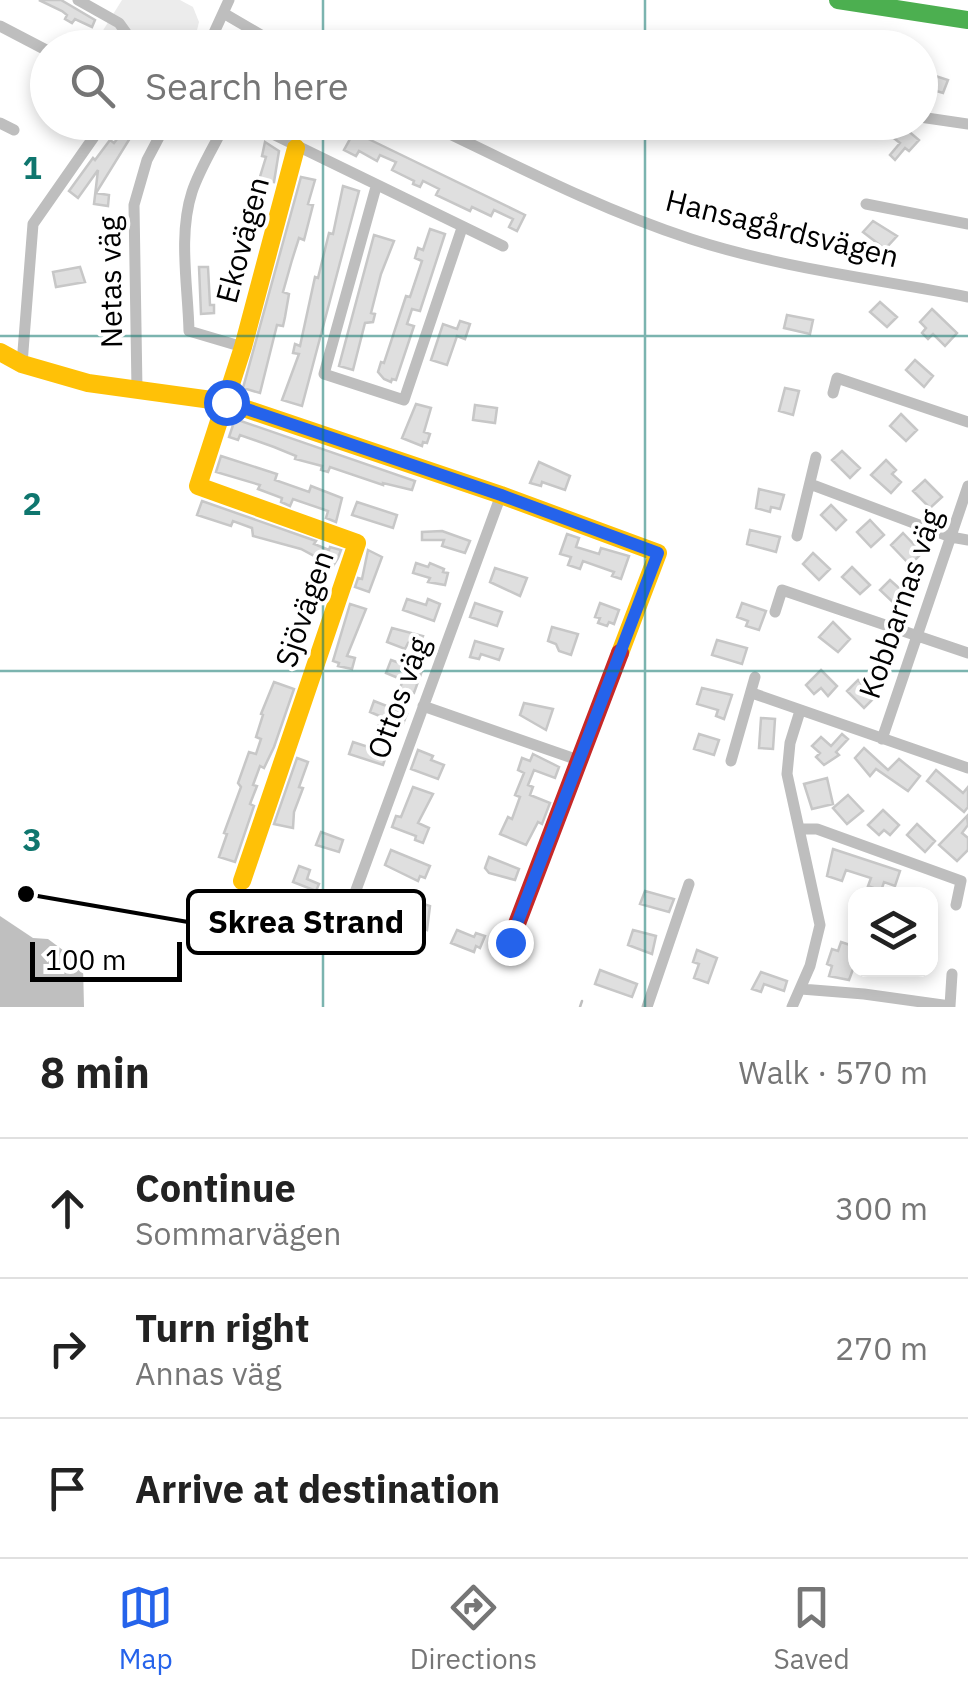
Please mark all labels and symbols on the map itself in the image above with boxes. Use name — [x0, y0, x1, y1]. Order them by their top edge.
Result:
text: 1 — [22, 146, 42, 188]
street label: Ekovägen — [206, 172, 277, 307]
street label: Hansagårdsvägen — [662, 180, 903, 275]
street label: Netas väg — [89, 215, 130, 348]
route start — [204, 380, 250, 426]
text: 2 — [22, 482, 42, 524]
street label: Kobbarnas väg — [849, 503, 950, 703]
street label: Sjövägen — [265, 545, 342, 672]
street label: Ottos väg — [358, 631, 438, 764]
text: 3 — [22, 818, 42, 860]
callout: Skrea Strand — [188, 891, 424, 953]
text: Skrea Strand — [208, 900, 404, 942]
route end — [488, 920, 534, 966]
scale bar — [30, 937, 182, 981]

